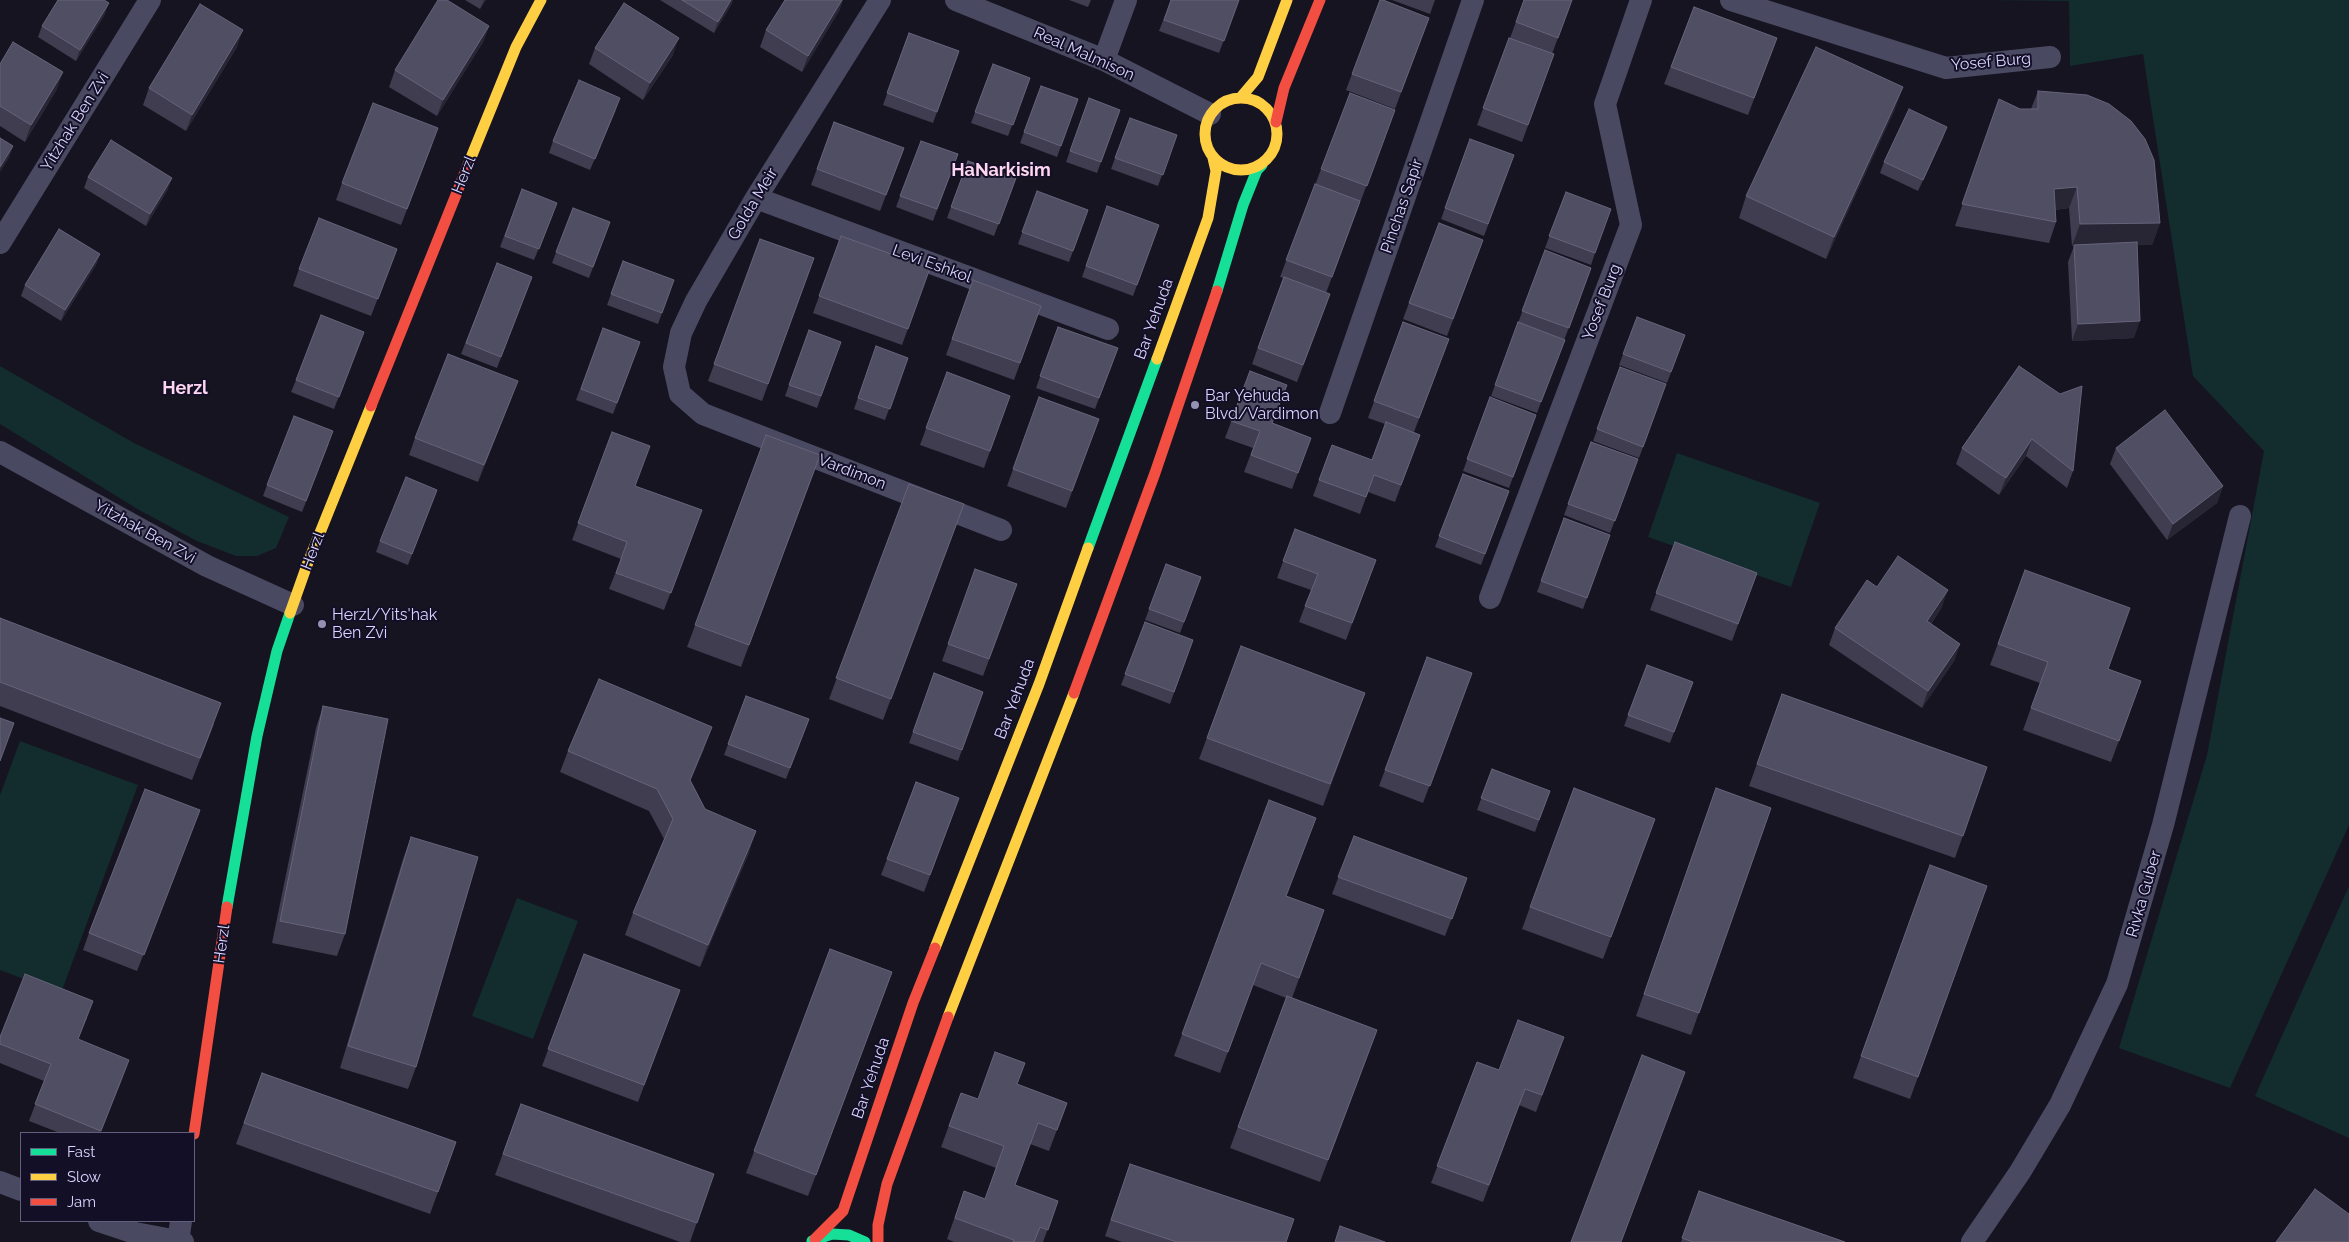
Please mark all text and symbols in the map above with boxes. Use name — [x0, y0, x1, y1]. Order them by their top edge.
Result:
street label: Real Malmison — [1031, 23, 1137, 85]
street label: Yosef Burg — [1950, 49, 2032, 75]
street label: Yitzhak Ben Zvi — [37, 69, 113, 175]
street label: Herzl — [448, 153, 480, 197]
street label: Pinchas Sapir — [1377, 156, 1427, 256]
district label: HaNarkisim — [951, 160, 1051, 182]
street label: Golda Meir — [724, 165, 782, 243]
street label: Levi Eshkol — [890, 241, 974, 287]
street label: Yosef Burg — [1579, 261, 1625, 343]
street label: Bar Yehuda — [1130, 276, 1178, 362]
district label: Herzl — [162, 378, 208, 400]
place label: Bar Yehuda Blvd/Vardimon — [1205, 386, 1319, 424]
marker: Bar Yehuda Blvd/Vardimon — [1189, 399, 1201, 411]
street label: Vardimon — [815, 450, 889, 494]
street label: Yitzhak Ben Zvi — [91, 496, 199, 568]
street label: Herzl — [297, 529, 329, 573]
place label: Herzl/Yits'hak Ben Zvi — [332, 605, 437, 643]
marker: Herzl/Yits'hak Ben Zvi — [316, 618, 328, 630]
street label: Bar Yehuda — [991, 656, 1039, 742]
street label: Rivka Guber — [2122, 848, 2166, 940]
street label: Herzl — [210, 923, 234, 965]
street label: Bar Yehuda — [848, 1035, 894, 1121]
legend — [20, 1132, 195, 1222]
text: Fast — [67, 1143, 95, 1161]
text: Slow — [67, 1168, 101, 1186]
text: Jam — [67, 1193, 96, 1211]

